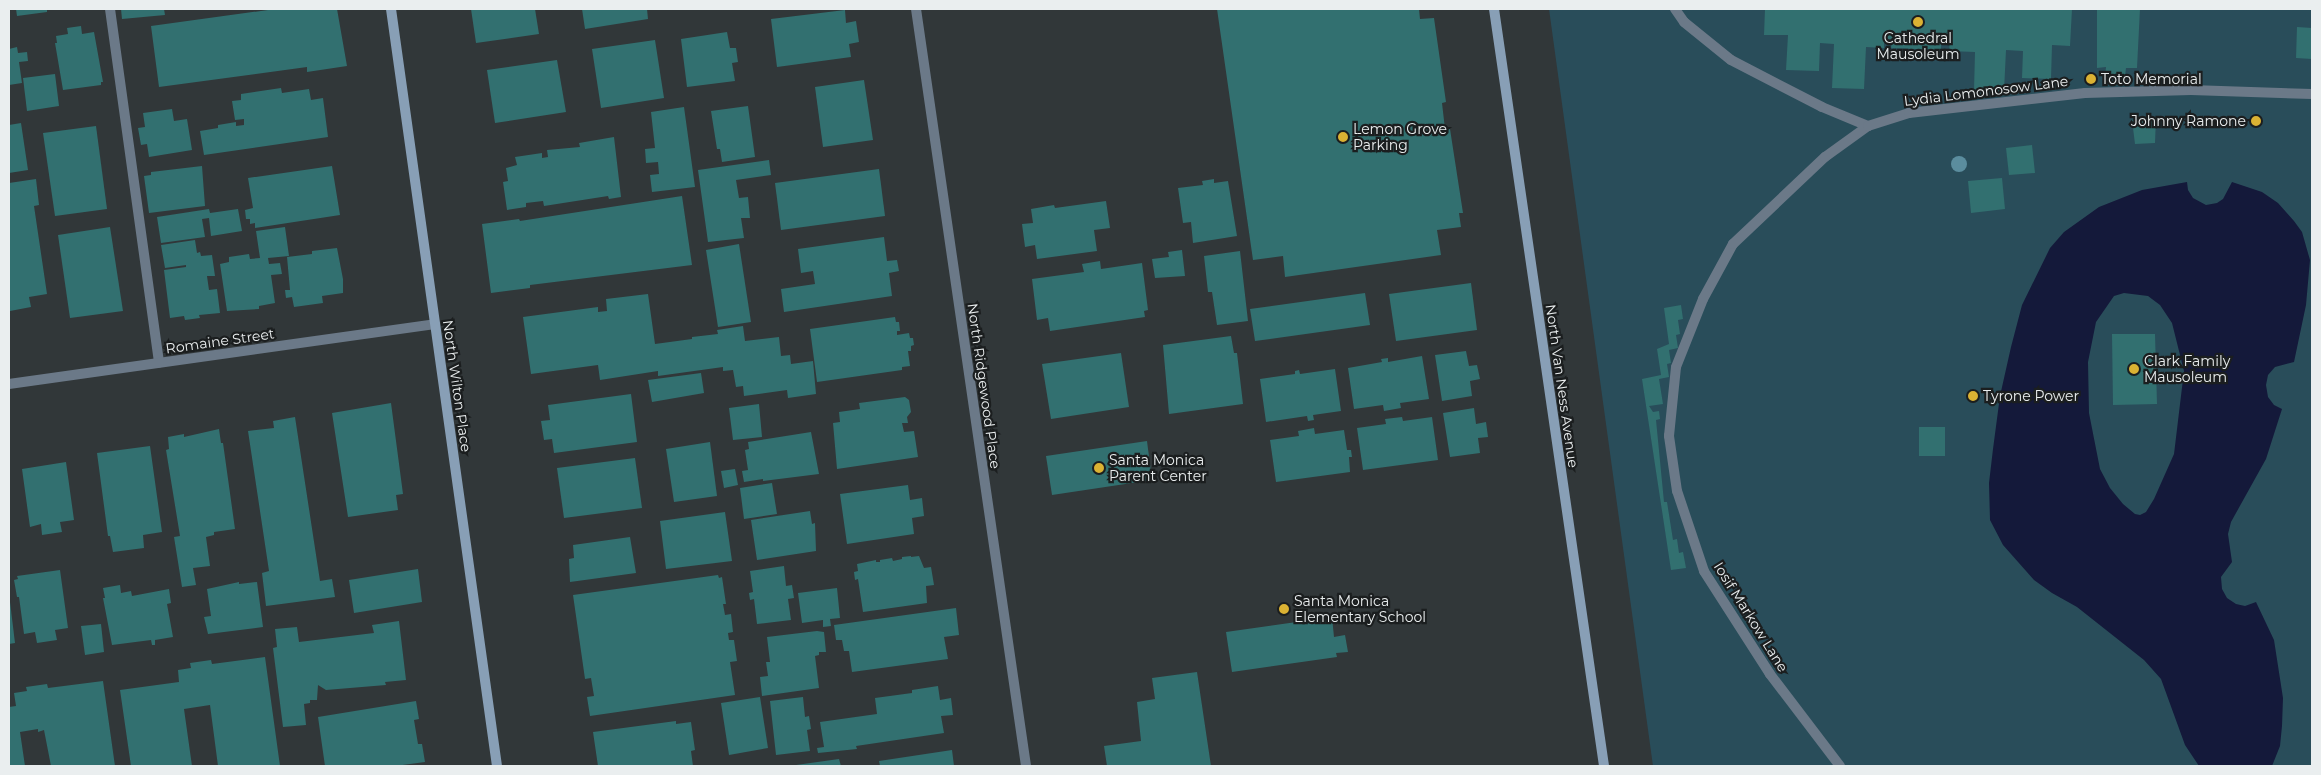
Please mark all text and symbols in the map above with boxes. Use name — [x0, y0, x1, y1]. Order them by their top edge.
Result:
marker: Cathedral Mausoleum — [1912, 16, 1924, 28]
place label: Cathedral Mausoleum — [1876, 30, 1960, 62]
place label: Toto Memorial — [2101, 71, 2202, 87]
street label: Lydia Lomonosow Lane — [1903, 73, 2069, 109]
marker: Toto Memorial — [2085, 73, 2097, 85]
place label: Johnny Ramone — [2131, 113, 2246, 129]
marker: Johnny Ramone — [2250, 115, 2262, 127]
place label: Lemon Grove Parking — [1353, 121, 1447, 154]
marker: Lemon Grove Parking — [1337, 131, 1349, 143]
street label: North Ridgewood Place — [964, 302, 1004, 470]
street label: North Van Ness Avenue — [1542, 303, 1582, 469]
street label: North Wilton Place — [439, 319, 475, 453]
street label: Romaine Street — [165, 325, 275, 357]
place label: Clark Family Mausoleum — [2144, 353, 2230, 386]
marker: Clark Family Mausoleum — [2128, 363, 2140, 375]
place label: Tyrone Power — [1983, 388, 2079, 404]
marker: Tyrone Power — [1967, 390, 1979, 402]
place label: Santa Monica Parent Center — [1109, 452, 1207, 484]
marker: Santa Monica Parent Center — [1093, 462, 1105, 474]
street label: Iosif Markow Lane — [1710, 559, 1792, 675]
place label: Santa Monica Elementary School — [1294, 593, 1426, 626]
marker: Santa Monica Elementary School — [1278, 603, 1290, 615]

